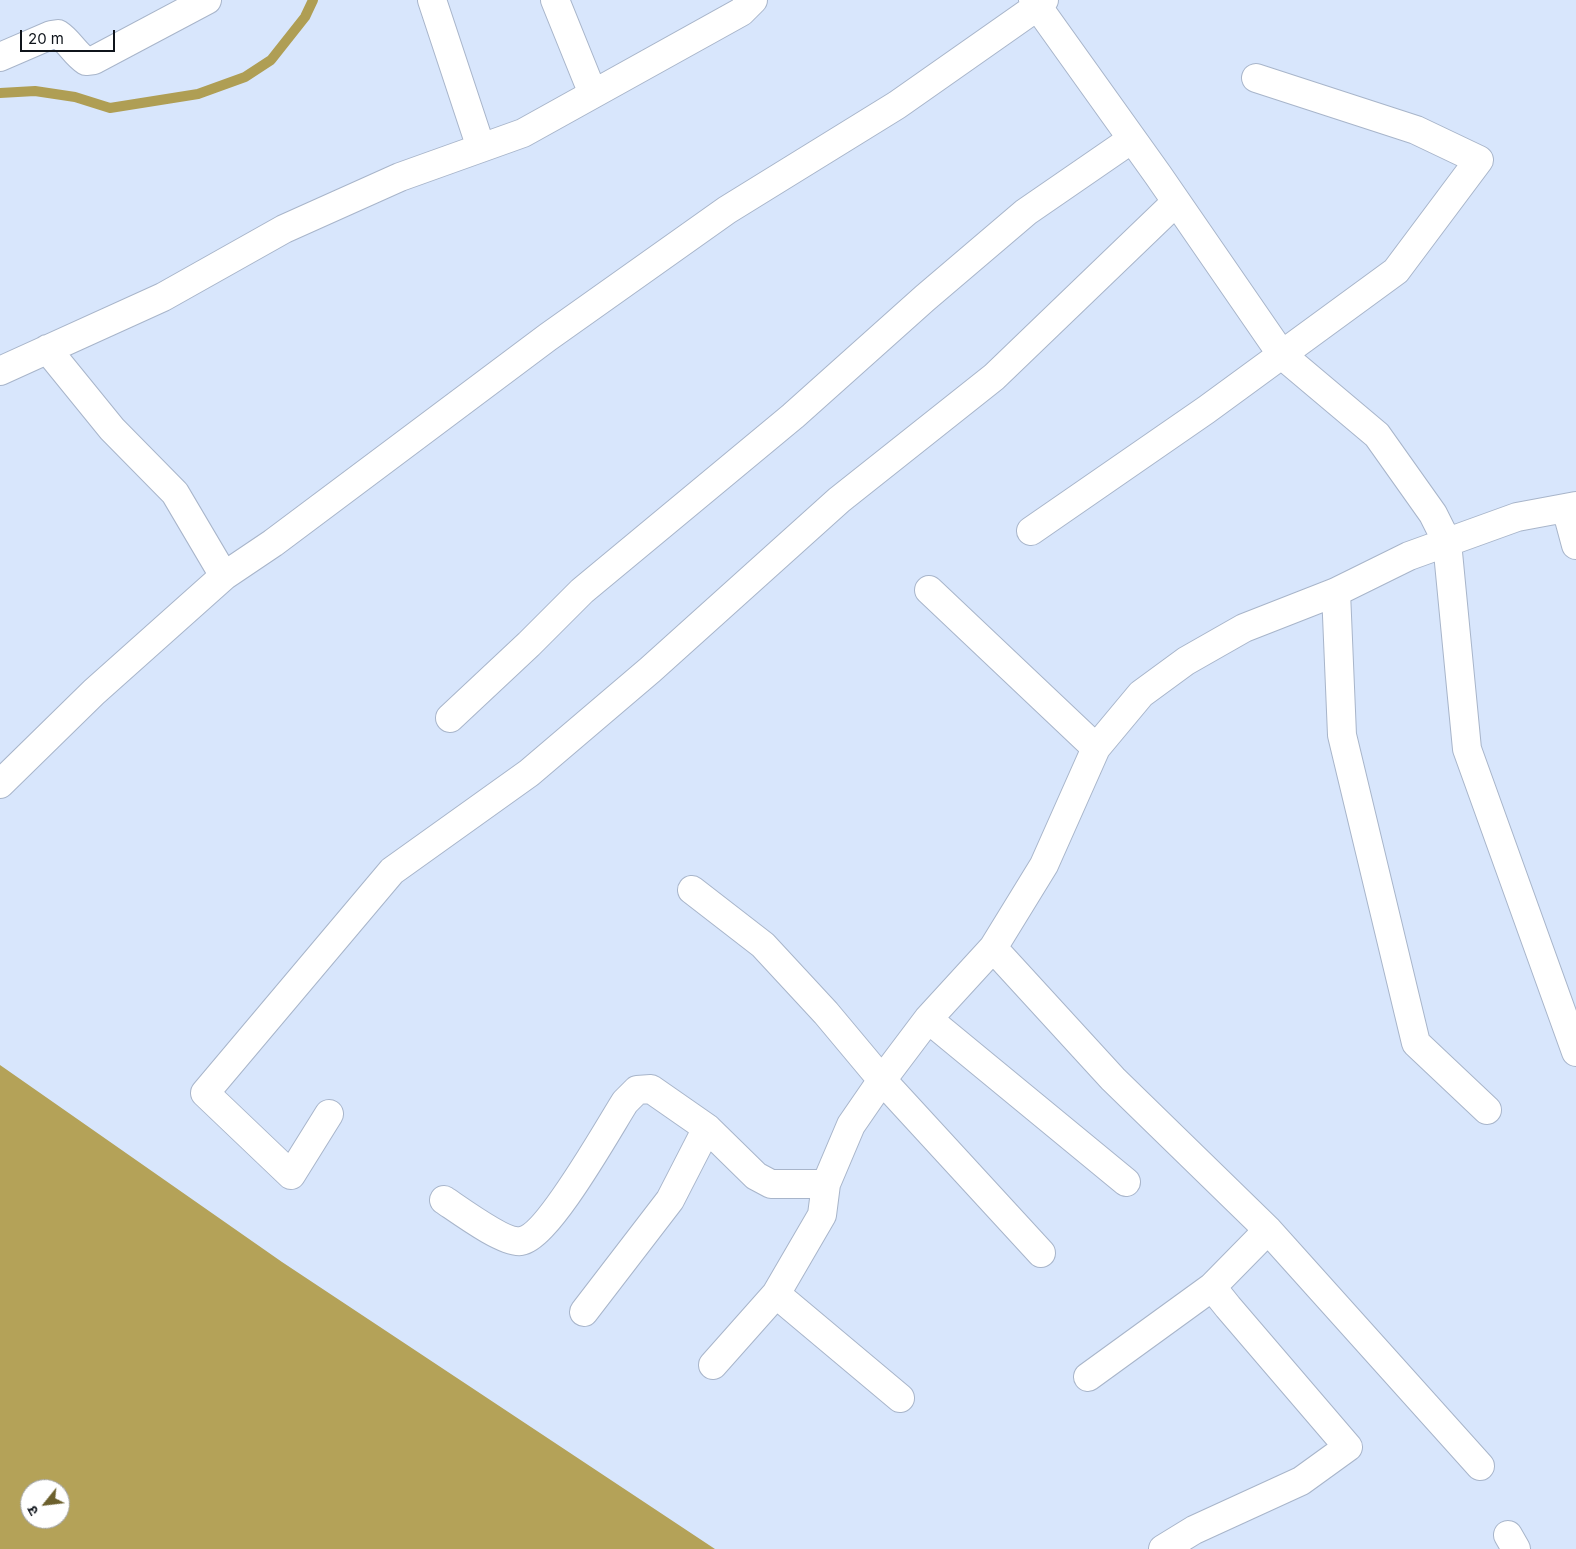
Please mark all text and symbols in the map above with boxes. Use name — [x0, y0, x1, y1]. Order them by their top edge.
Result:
scale bar — [22, 20, 118, 52]
text: 20 m — [28, 29, 64, 48]
north arrow — [20, 1479, 70, 1529]
text: उ — [23, 1503, 42, 1519]

